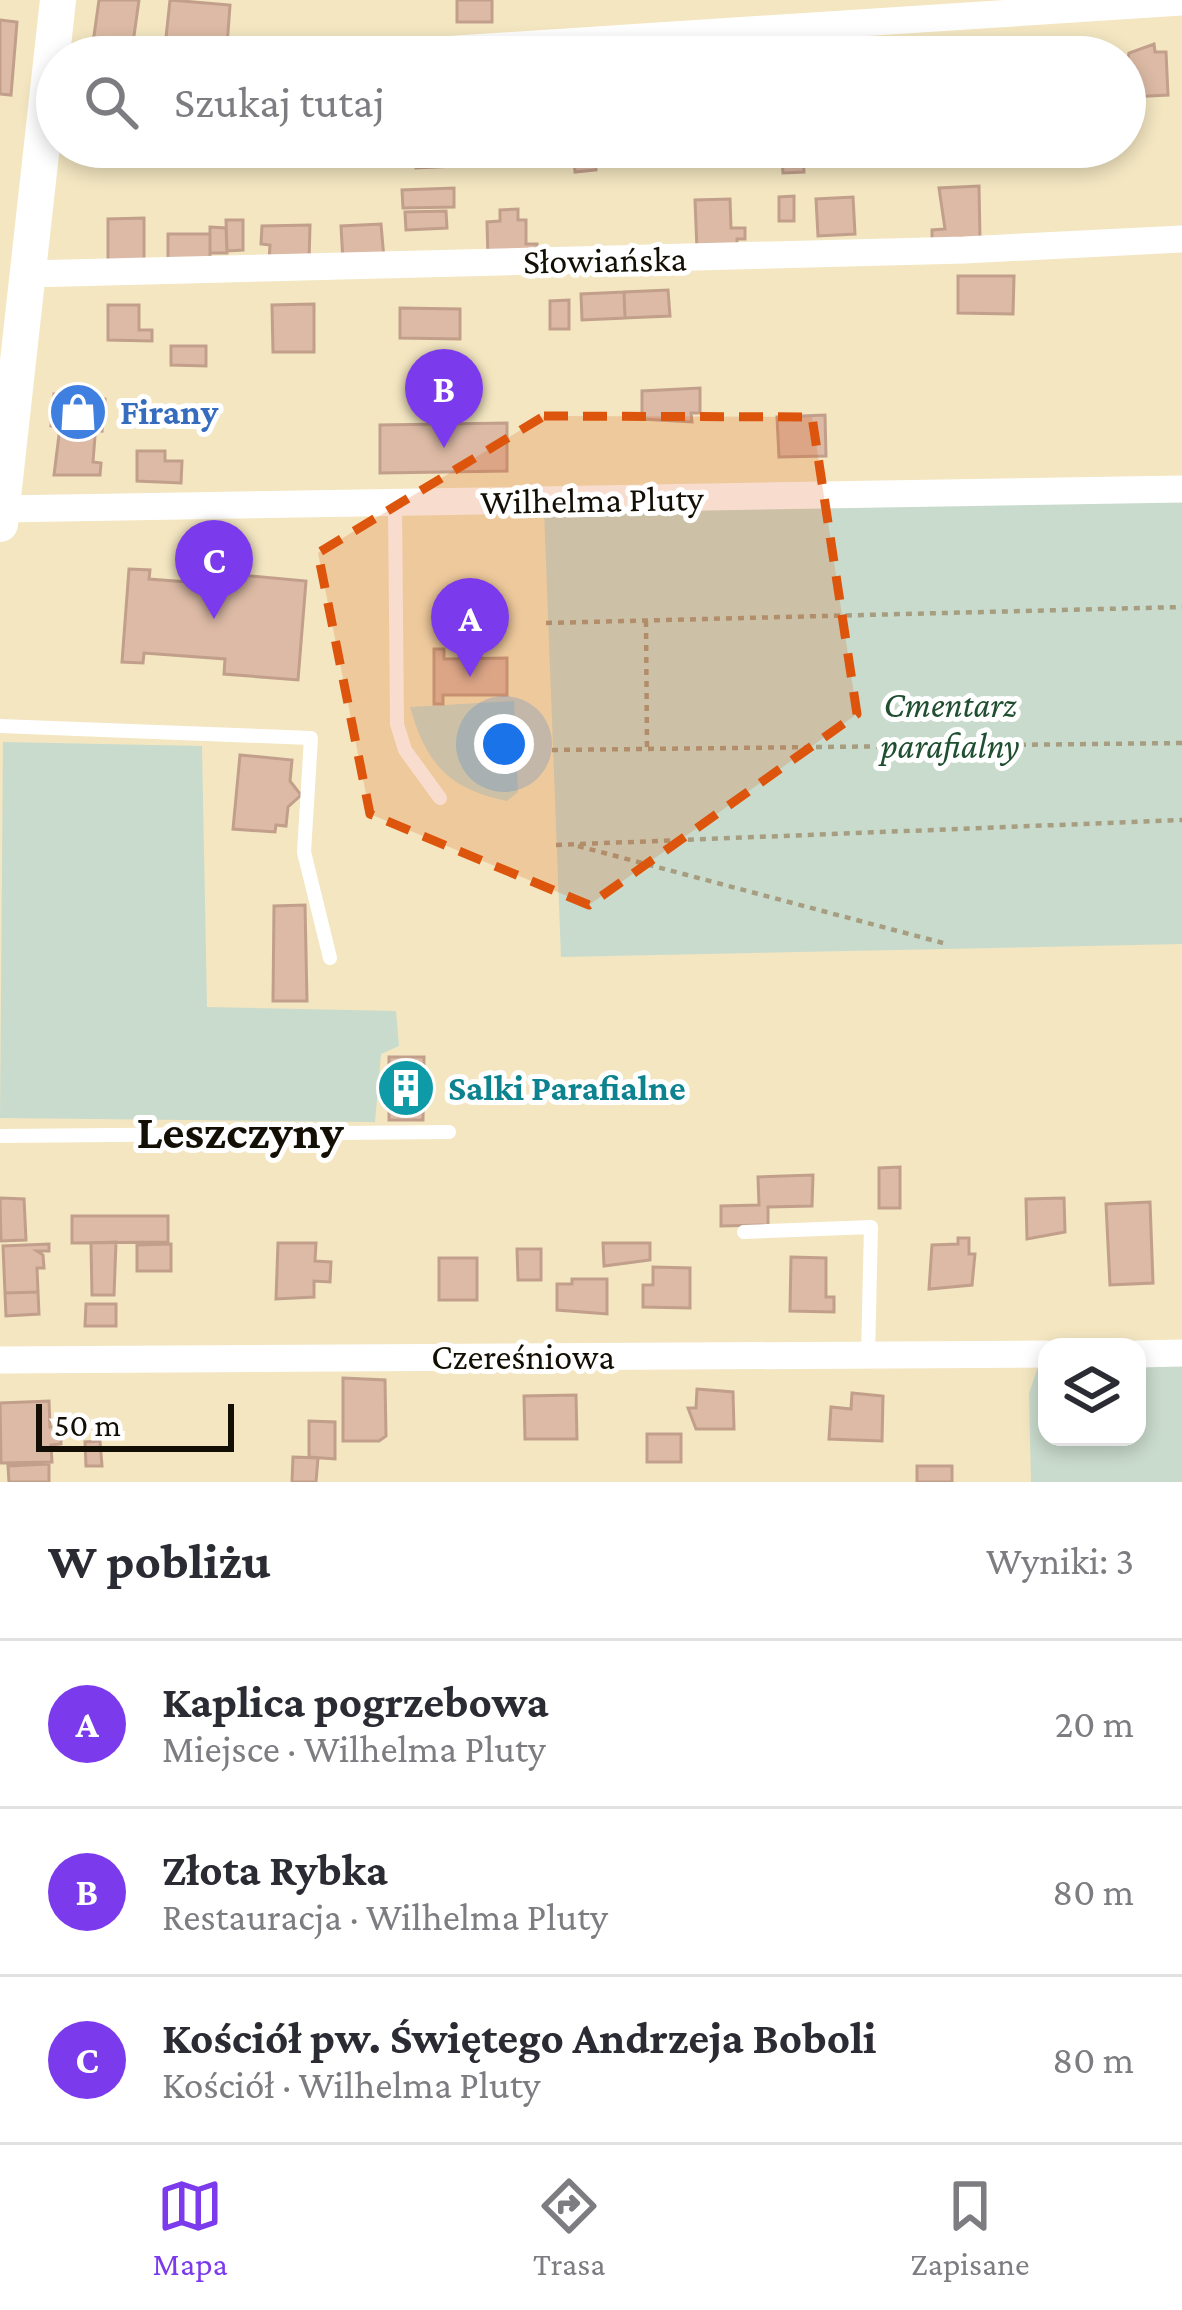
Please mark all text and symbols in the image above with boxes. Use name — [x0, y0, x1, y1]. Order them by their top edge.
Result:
search box — [36, 36, 1146, 168]
icon: search — [78, 69, 144, 135]
text: Szukaj tutaj — [174, 77, 385, 127]
street label: Słowiańska — [523, 239, 687, 281]
pin: B — [405, 349, 483, 448]
shop icon: Firany — [47, 381, 109, 443]
place label: Firany — [120, 392, 219, 432]
street label: Wilhelma Pluty — [480, 478, 704, 522]
pin: C — [175, 520, 253, 619]
pin: A — [431, 578, 509, 677]
park label: Cmentarz parafialny — [877, 685, 1020, 766]
your location — [474, 714, 534, 774]
building icon: Salki Parafialne — [375, 1057, 437, 1119]
place label: Salki Parafialne — [448, 1068, 686, 1108]
district label: Leszczyny — [136, 1105, 344, 1158]
street label: Czereśniowa — [431, 1337, 615, 1377]
map controls — [1038, 1338, 1146, 1446]
button: layers — [1038, 1338, 1146, 1446]
scale bar — [36, 1398, 234, 1451]
text: 50 m — [54, 1406, 121, 1443]
text: W pobliżu — [48, 1532, 271, 1589]
text: Wyniki: 3 — [986, 1539, 1134, 1582]
text: Kaplica pogrzebowa — [162, 1677, 549, 1727]
text: A — [75, 1702, 99, 1745]
text: 20 m — [1055, 1702, 1134, 1745]
text: Miejsce · Wilhelma Pluty — [162, 1727, 546, 1770]
text: Złota Rybka — [162, 1845, 388, 1895]
text: B — [76, 1870, 98, 1913]
text: 80 m — [1052, 1870, 1134, 1913]
text: Restauracja · Wilhelma Pluty — [162, 1895, 608, 1938]
text: Kościół pw. Świętego Andrzeja Boboli — [162, 2013, 876, 2063]
text: C — [75, 2038, 99, 2081]
text: 80 m — [1052, 2038, 1134, 2081]
text: Kościół · Wilhelma Pluty — [162, 2063, 540, 2106]
tab: Mapa — [153, 2173, 228, 2282]
tab: Trasa — [533, 2173, 605, 2282]
tab: Zapisane — [911, 2173, 1029, 2282]

